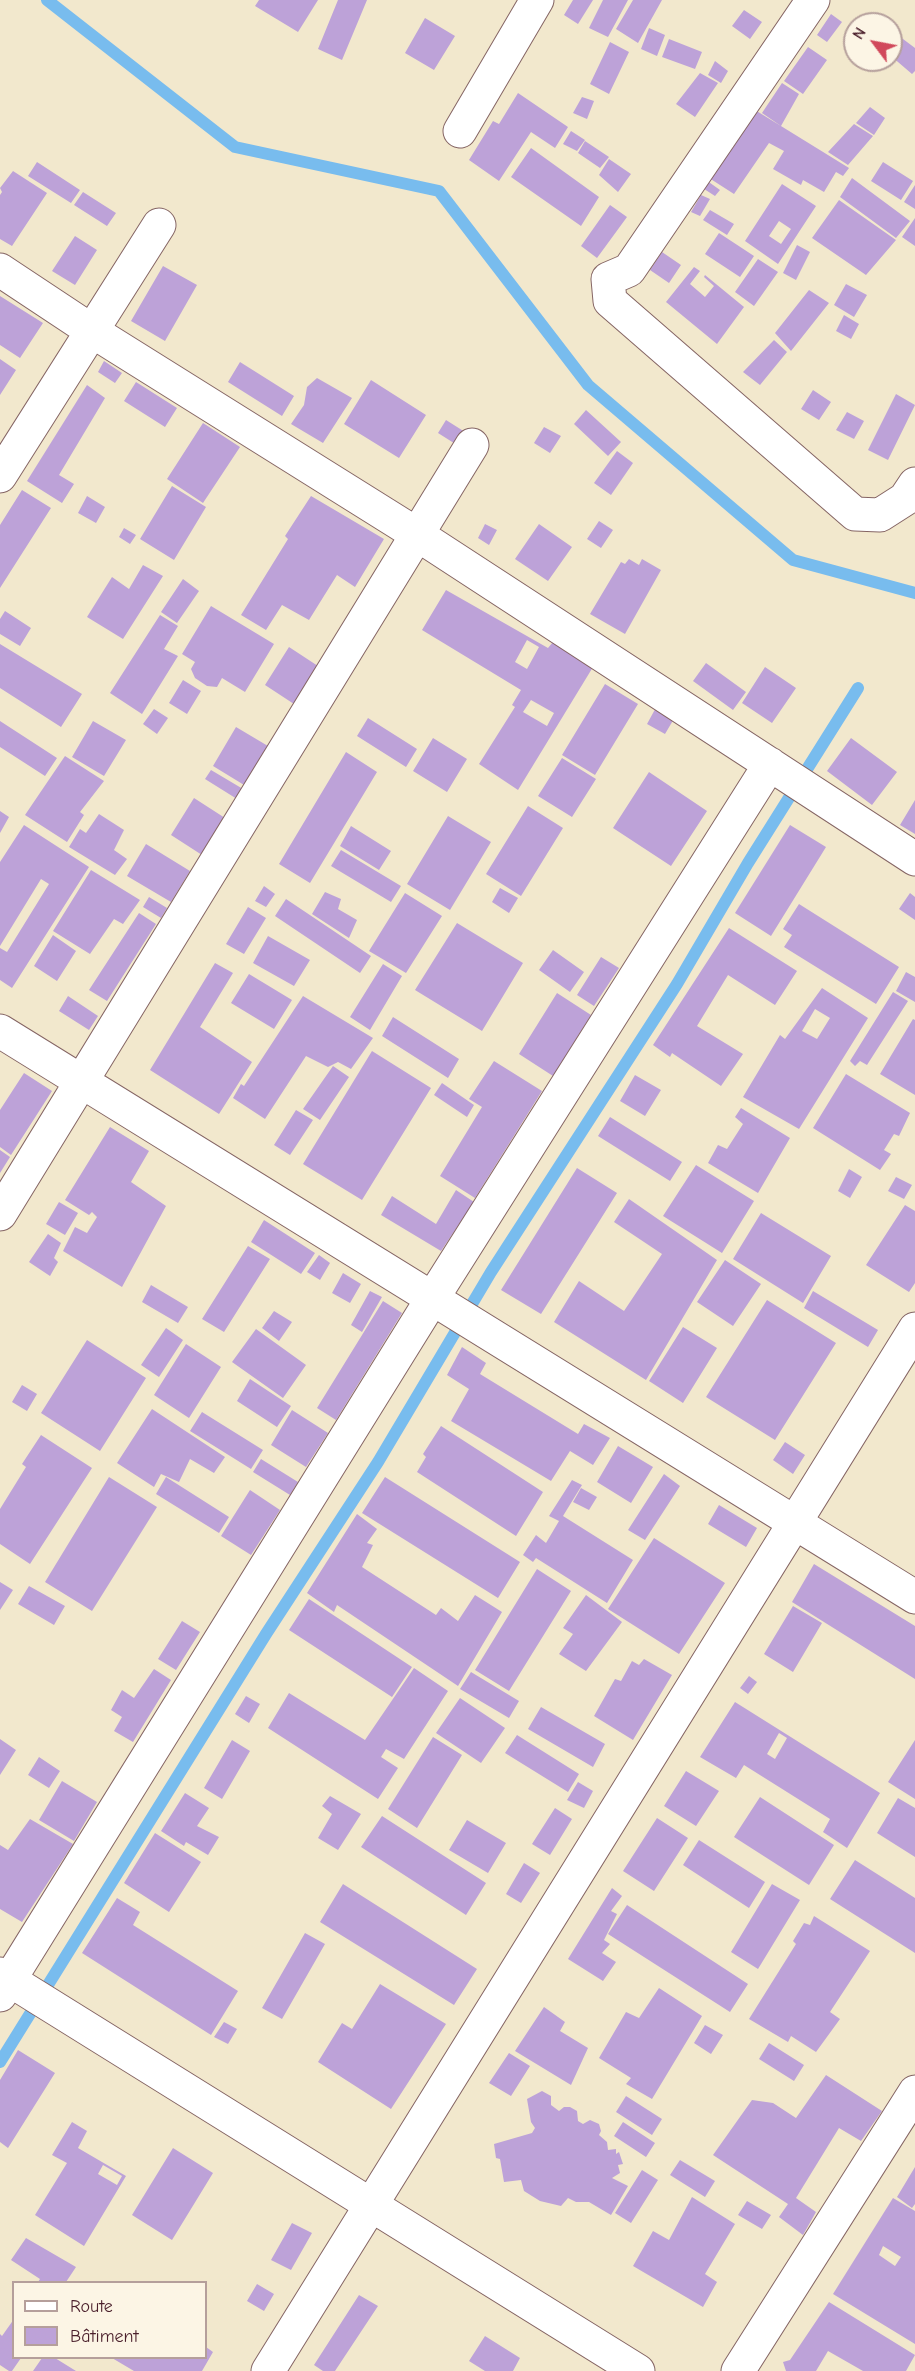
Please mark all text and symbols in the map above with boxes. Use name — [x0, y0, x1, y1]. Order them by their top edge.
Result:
north arrow — [843, 12, 903, 72]
text: N — [849, 24, 870, 43]
legend — [12, 2281, 207, 2359]
text: Route — [70, 2296, 113, 2317]
text: Bâtiment — [70, 2326, 139, 2347]

